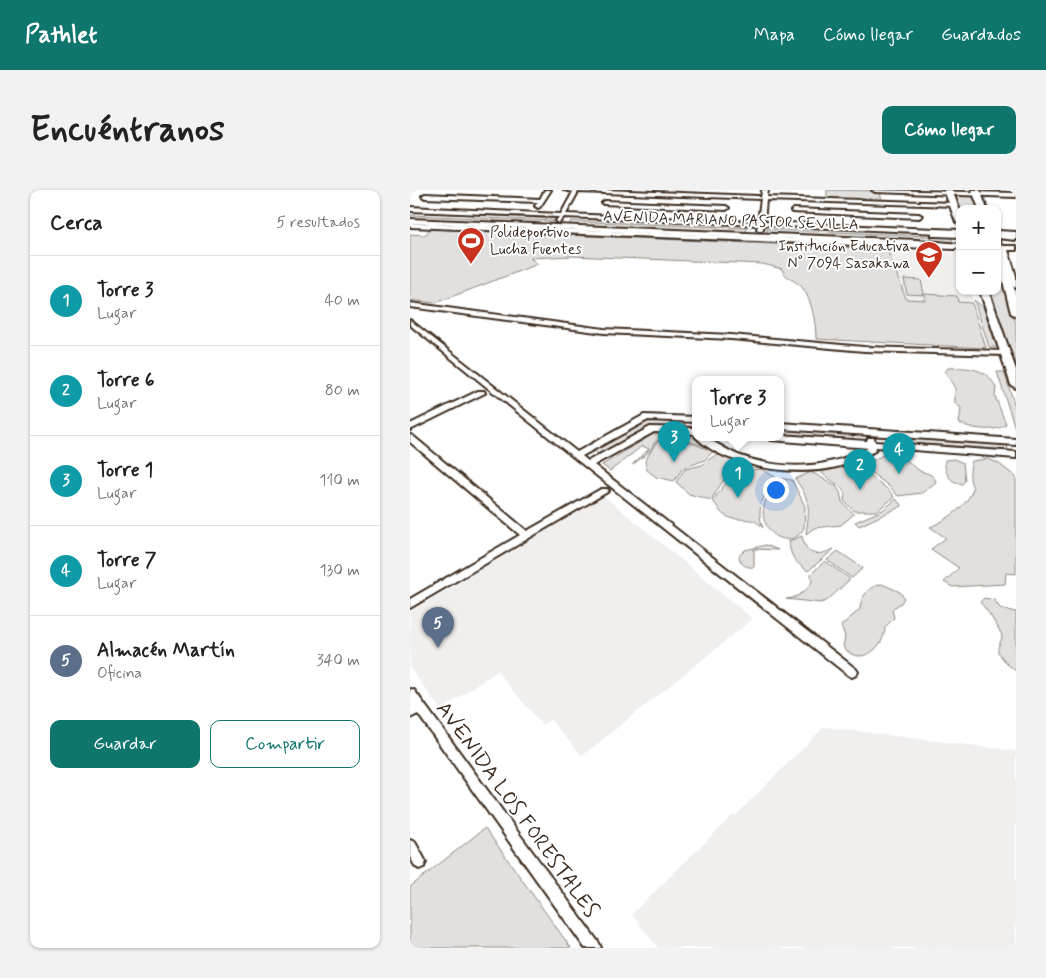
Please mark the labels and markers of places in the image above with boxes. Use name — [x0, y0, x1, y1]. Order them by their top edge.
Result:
place label: Polideportivo Lucha Fuentes — [490, 223, 582, 260]
sports icon: Polideportivo Lucha Fuentes — [456, 226, 486, 265]
place label: Institución Educativa N° 7094 Sasakawa — [778, 237, 910, 274]
school or university icon: Institución Educativa N° 7094 Sasakawa — [914, 240, 944, 279]
pin: 3 — [658, 421, 690, 462]
pin: 4 — [883, 433, 915, 474]
pin: 2 — [844, 449, 876, 490]
pin: 1 — [722, 457, 754, 498]
pin: 5 — [422, 607, 454, 648]

